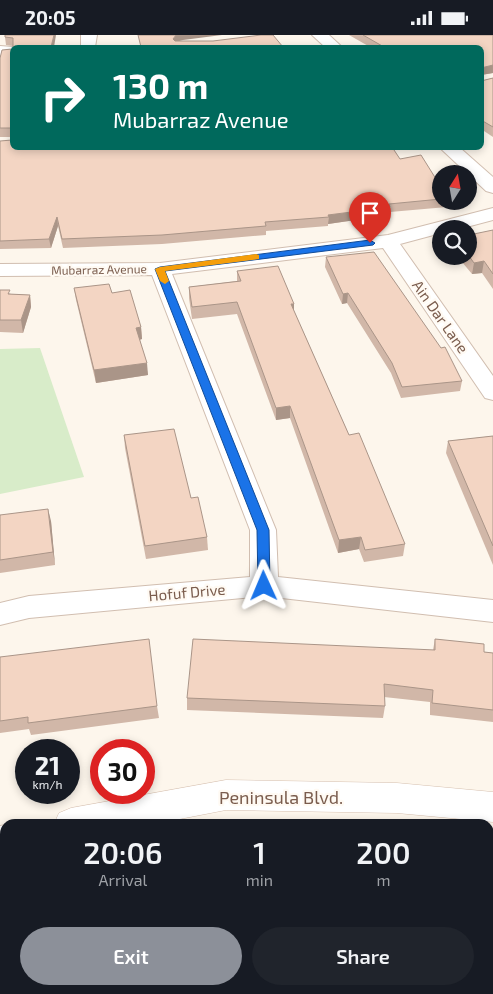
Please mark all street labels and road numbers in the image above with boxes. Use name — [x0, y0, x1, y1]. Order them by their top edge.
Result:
street label: Mubarraz Avenue — [51, 261, 147, 277]
street label: Ain Dar Lane — [409, 276, 473, 356]
street label: Hofuf Drive — [148, 580, 226, 604]
street label: Peninsula Blvd. — [219, 786, 343, 808]

